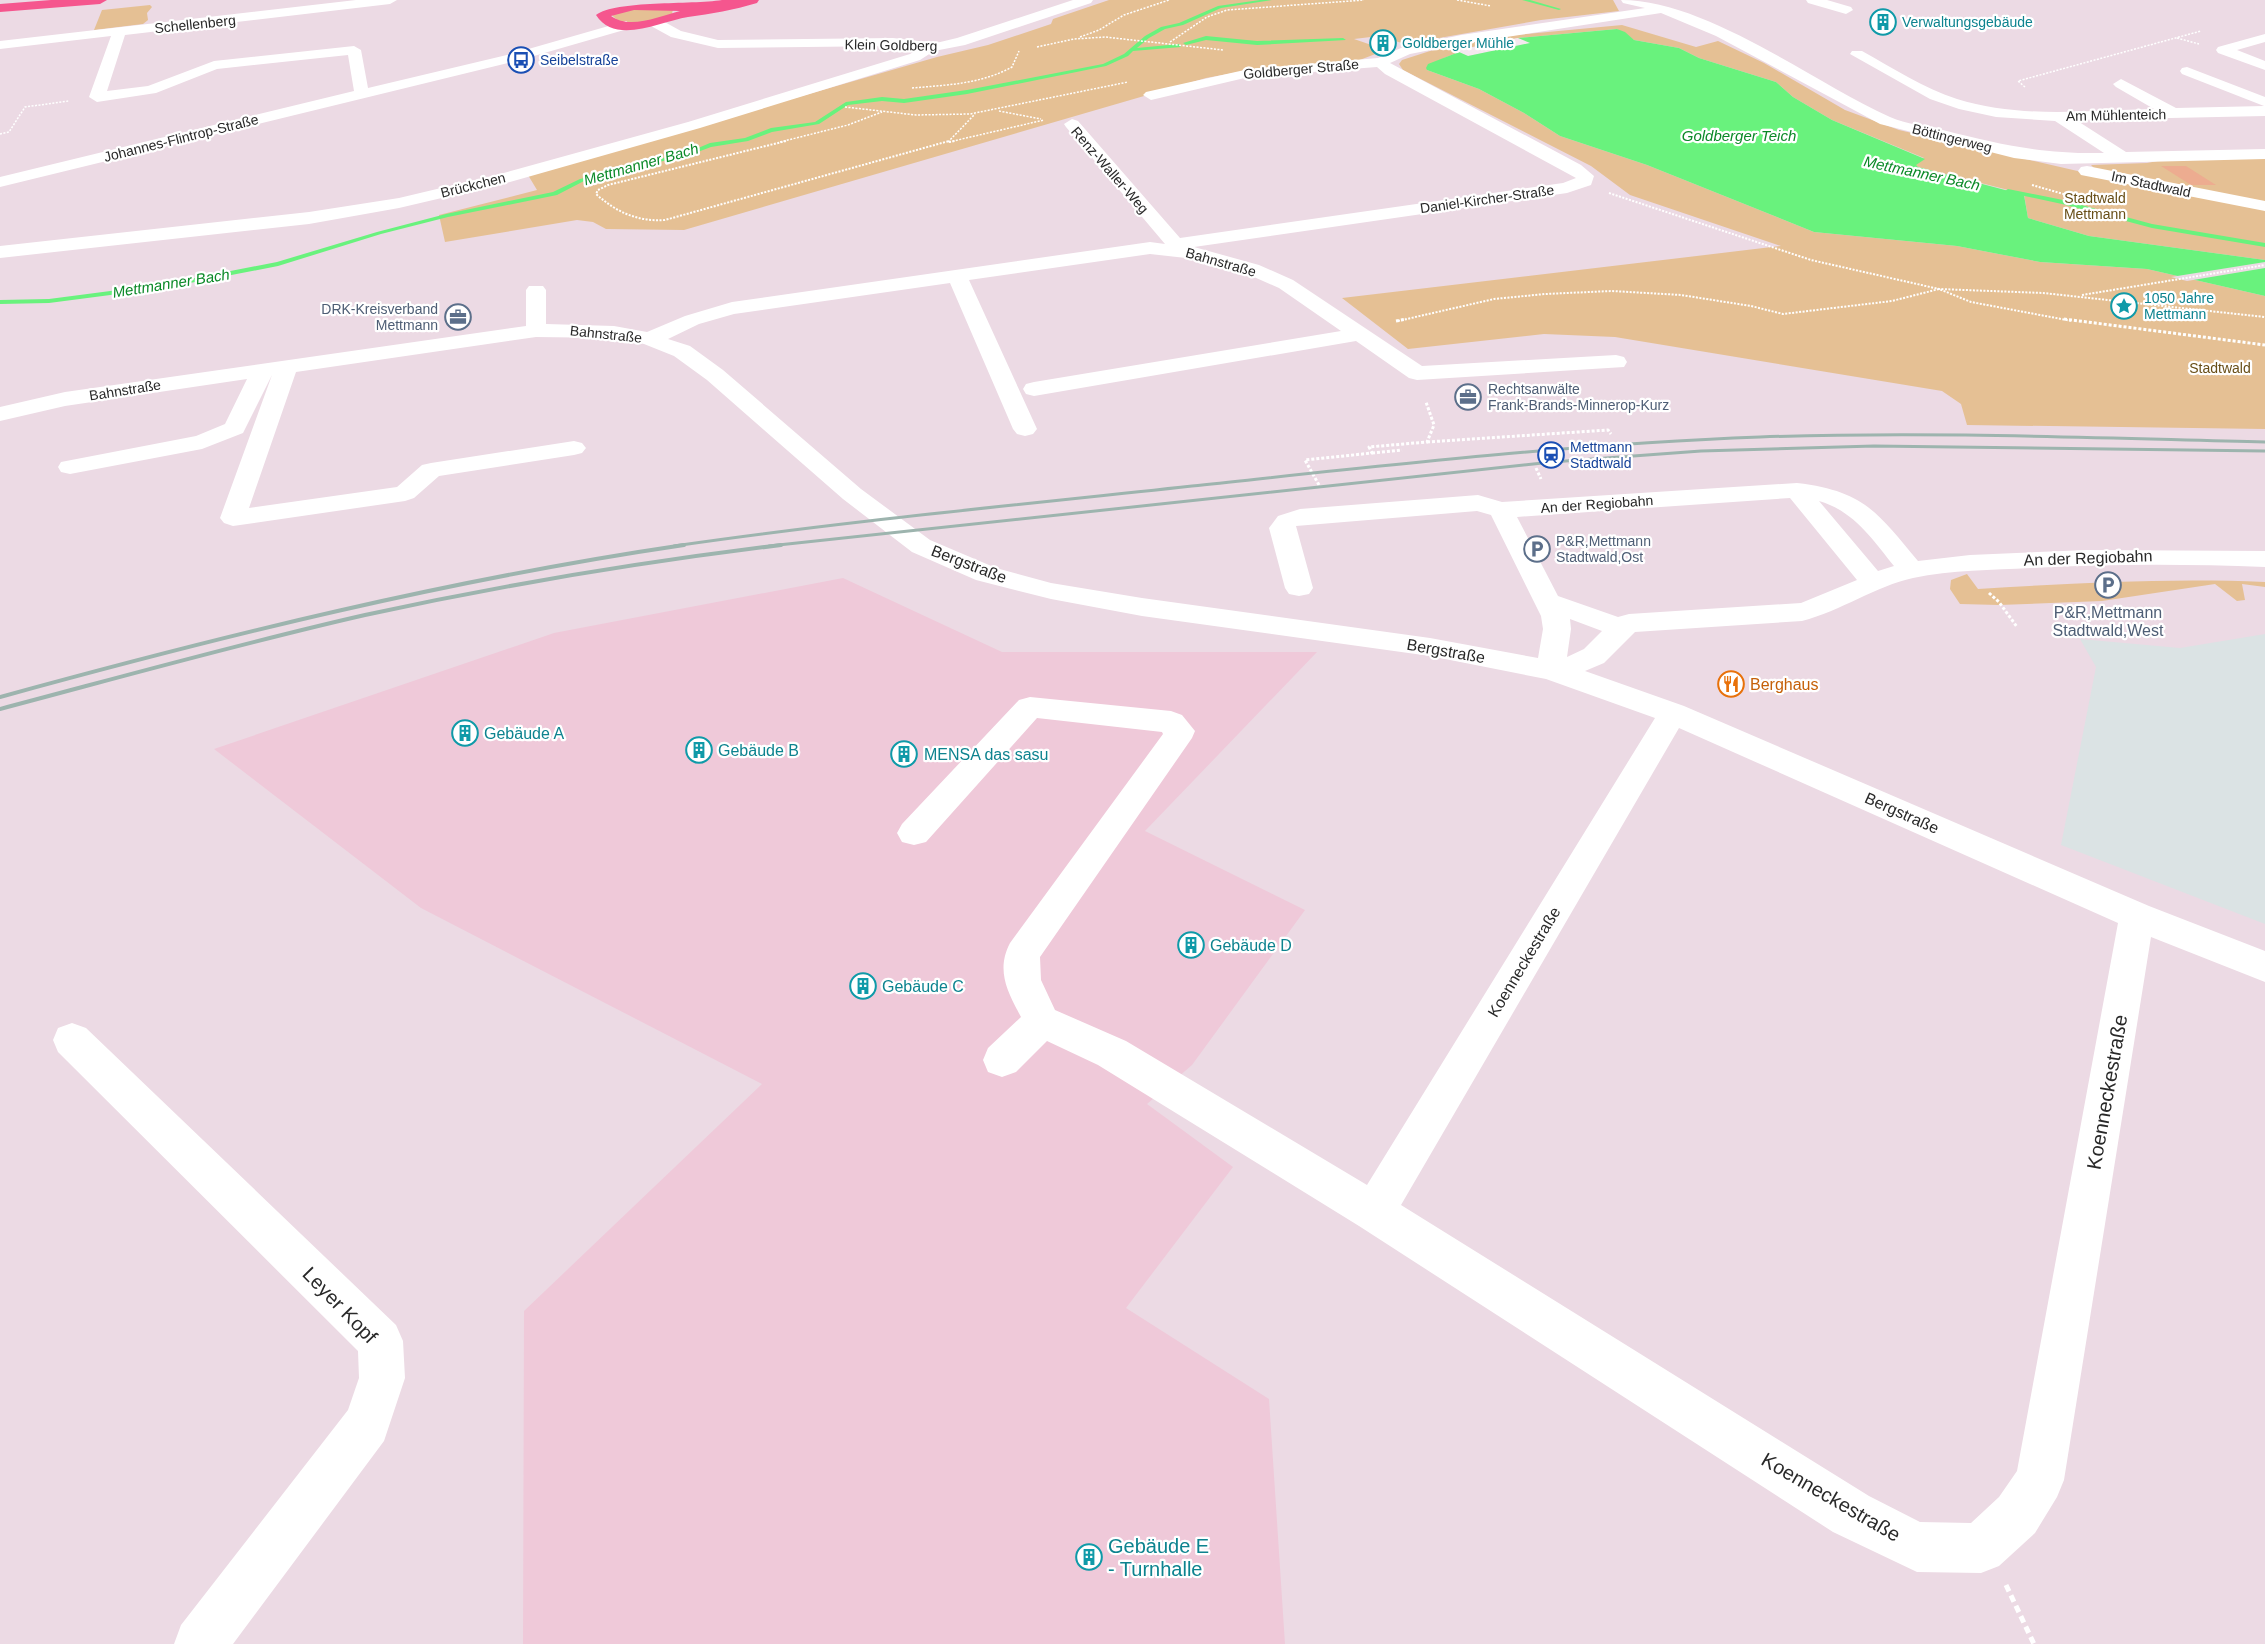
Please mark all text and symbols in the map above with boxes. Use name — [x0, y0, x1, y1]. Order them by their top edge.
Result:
building icon: Verwaltungsgebäude — [1868, 7, 1898, 37]
street label: Schellenberg — [154, 12, 236, 36]
place label: Verwaltungsgebäude — [1902, 14, 2033, 30]
building icon: Goldberger Mühle — [1368, 28, 1398, 58]
place label: Goldberger Mühle — [1402, 35, 1514, 51]
street label: Klein Goldberg — [845, 36, 937, 54]
bus stop icon: Seibelstraße — [506, 45, 536, 75]
place label: Seibelstraße — [540, 52, 619, 68]
street label: Goldberger Straße — [1243, 56, 1360, 82]
street label: Am Mühlenteich — [2066, 106, 2166, 124]
street label: Johannes-Flintrop-Straße — [102, 111, 260, 165]
street label: Böttingerweg — [1910, 120, 1994, 156]
street label: Renz-Waller-Weg — [1068, 123, 1152, 217]
water label: Goldberger Teich — [1682, 127, 1796, 144]
water label: Mettmanner Bach — [582, 140, 700, 188]
water label: Mettmanner Bach — [1862, 152, 1982, 194]
street label: Im Stadtwald — [2110, 168, 2192, 200]
street label: Brückchen — [439, 169, 507, 201]
street label: Daniel-Kircher-Straße — [1419, 182, 1555, 216]
park label: Stadtwald Mettmann — [2064, 190, 2126, 222]
street label: Bahnstraße — [1184, 244, 1258, 280]
water label: Mettmanner Bach — [111, 265, 231, 301]
place label: 1050 Jahre Mettmann — [2144, 290, 2214, 322]
place icon: 1050 Jahre Mettmann — [2109, 291, 2139, 321]
place label: DRK-Kreisverband Mettmann — [321, 301, 438, 333]
office icon: DRK-Kreisverband Mettmann — [443, 302, 473, 332]
street label: Bahnstraße — [569, 322, 643, 346]
park label: Stadtwald — [2189, 360, 2251, 376]
street label: Bahnstraße — [88, 376, 162, 404]
place label: Rechtsanwälte Frank-Brands-Minnerop-Kurz — [1488, 381, 1669, 413]
office icon: Rechtsanwälte Frank-Brands-Minnerop-Kurz — [1453, 382, 1483, 412]
place label: Mettmann Stadtwald — [1570, 439, 1632, 471]
station icon: Mettmann Stadtwald — [1536, 440, 1566, 470]
street label: An der Regiobahn — [1540, 492, 1654, 516]
place label: P&R,Mettmann Stadtwald,Ost — [1556, 533, 1651, 565]
parking icon: P&R,Mettmann Stadtwald,Ost — [1522, 534, 1552, 564]
street label: Bergstraße — [929, 542, 1009, 586]
street label: An der Regiobahn — [2023, 547, 2153, 569]
parking icon: P&R,Mettmann Stadtwald,West — [2093, 570, 2123, 600]
place label: P&R,Mettmann Stadtwald,West — [2053, 604, 2164, 639]
street label: Bergstraße — [1406, 636, 1487, 666]
restaurant icon: Berghaus — [1716, 669, 1746, 699]
place label: Berghaus — [1750, 676, 1819, 693]
building icon: Gebäude A — [450, 718, 480, 748]
place label: Gebäude A — [484, 725, 564, 742]
building icon: Gebäude B — [684, 735, 714, 765]
building icon: MENSA das sasu — [889, 739, 919, 769]
place label: Gebäude B — [718, 742, 799, 759]
place label: MENSA das sasu — [924, 746, 1049, 763]
street label: Bergstraße — [1862, 789, 1942, 837]
street label: Koenneckestraße — [1484, 904, 1564, 1020]
building icon: Gebäude D — [1176, 930, 1206, 960]
place label: Gebäude D — [1210, 937, 1292, 954]
building icon: Gebäude C — [848, 971, 878, 1001]
place label: Gebäude C — [882, 978, 964, 995]
street label: Koenneckestraße — [2083, 1013, 2131, 1171]
street label: Leyer Kopf — [298, 1263, 382, 1348]
street label: Koenneckestraße — [1758, 1448, 1904, 1546]
place label: Gebäude E - Turnhalle — [1108, 1535, 1209, 1580]
building icon: Gebäude E - Turnhalle — [1074, 1542, 1104, 1572]

